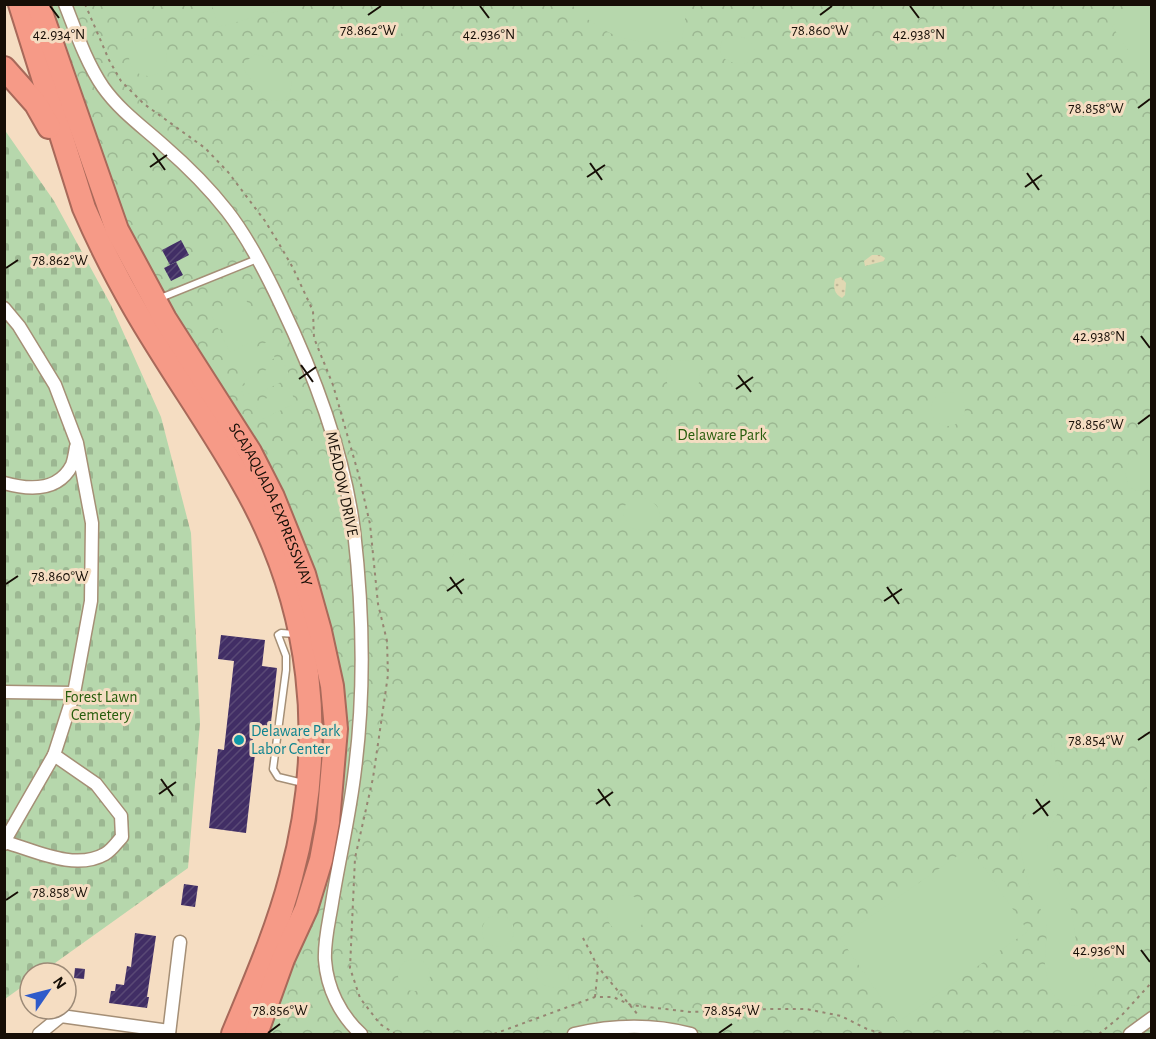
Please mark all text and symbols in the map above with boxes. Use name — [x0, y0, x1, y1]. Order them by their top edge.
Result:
text: 78.862°W — [340, 23, 396, 38]
text: 78.860°W — [792, 23, 849, 38]
text: 42.934°N — [33, 27, 85, 42]
text: 42.936°N — [463, 27, 515, 42]
text: 42.938°N — [893, 27, 945, 42]
text: 78.858°W — [1068, 101, 1124, 116]
text: 78.862°W — [32, 253, 88, 268]
text: 42.938°N — [1073, 329, 1125, 344]
text: 78.856°W — [1068, 417, 1124, 432]
street label: SCAJAQUADA EXPRESSWAY — [226, 420, 315, 589]
park label: Delaware Park — [677, 427, 767, 443]
street label: MEADOW DRIVE — [323, 430, 361, 538]
text: 78.860°W — [32, 569, 89, 584]
park label: Forest Lawn Cemetery — [64, 689, 138, 724]
place label: Delaware Park Labor Center — [251, 723, 341, 757]
marker: Delaware Park Labor Center — [232, 733, 246, 747]
text: 78.854°W — [1068, 733, 1124, 748]
text: 78.858°W — [32, 885, 88, 900]
text: 42.936°N — [1073, 943, 1125, 958]
north arrow — [18, 961, 78, 1021]
text: N — [50, 974, 69, 992]
text: 78.856°W — [252, 1003, 308, 1018]
text: 78.854°W — [704, 1003, 760, 1018]

